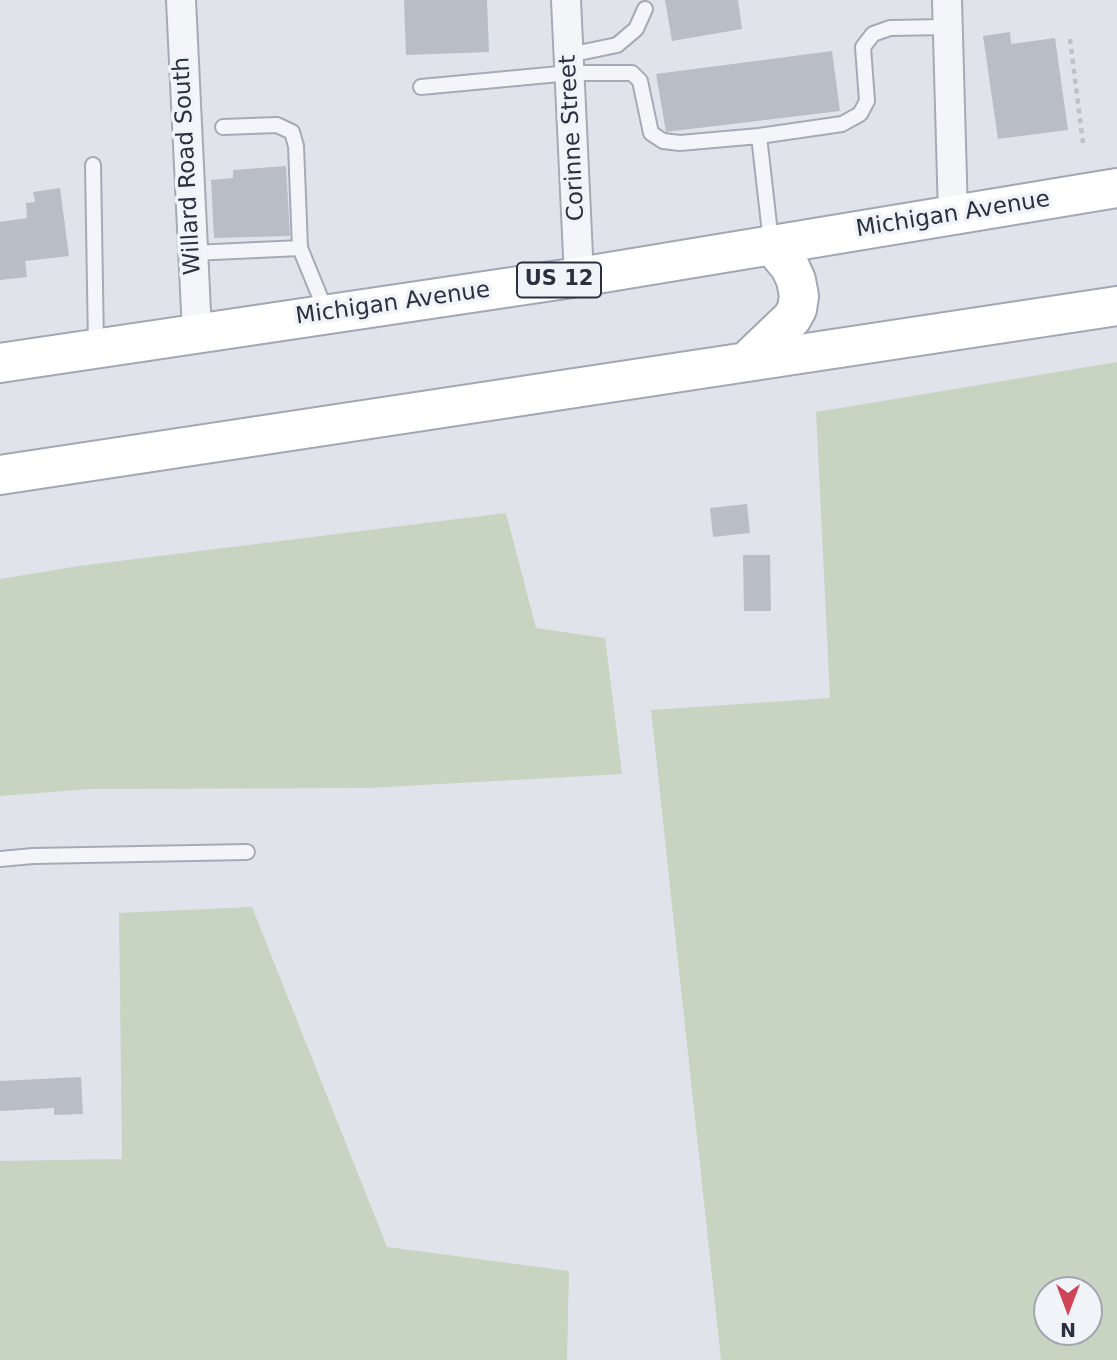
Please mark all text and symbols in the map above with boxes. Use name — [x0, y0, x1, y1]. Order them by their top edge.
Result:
street label: Corinne Street — [555, 54, 591, 222]
street label: Willard Road South — [169, 56, 207, 276]
street label: Michigan Avenue — [854, 186, 1052, 244]
road number: US 12 — [517, 262, 601, 298]
street label: Michigan Avenue — [294, 277, 492, 331]
north arrow — [1033, 1276, 1103, 1346]
text: N — [1060, 1319, 1076, 1341]

